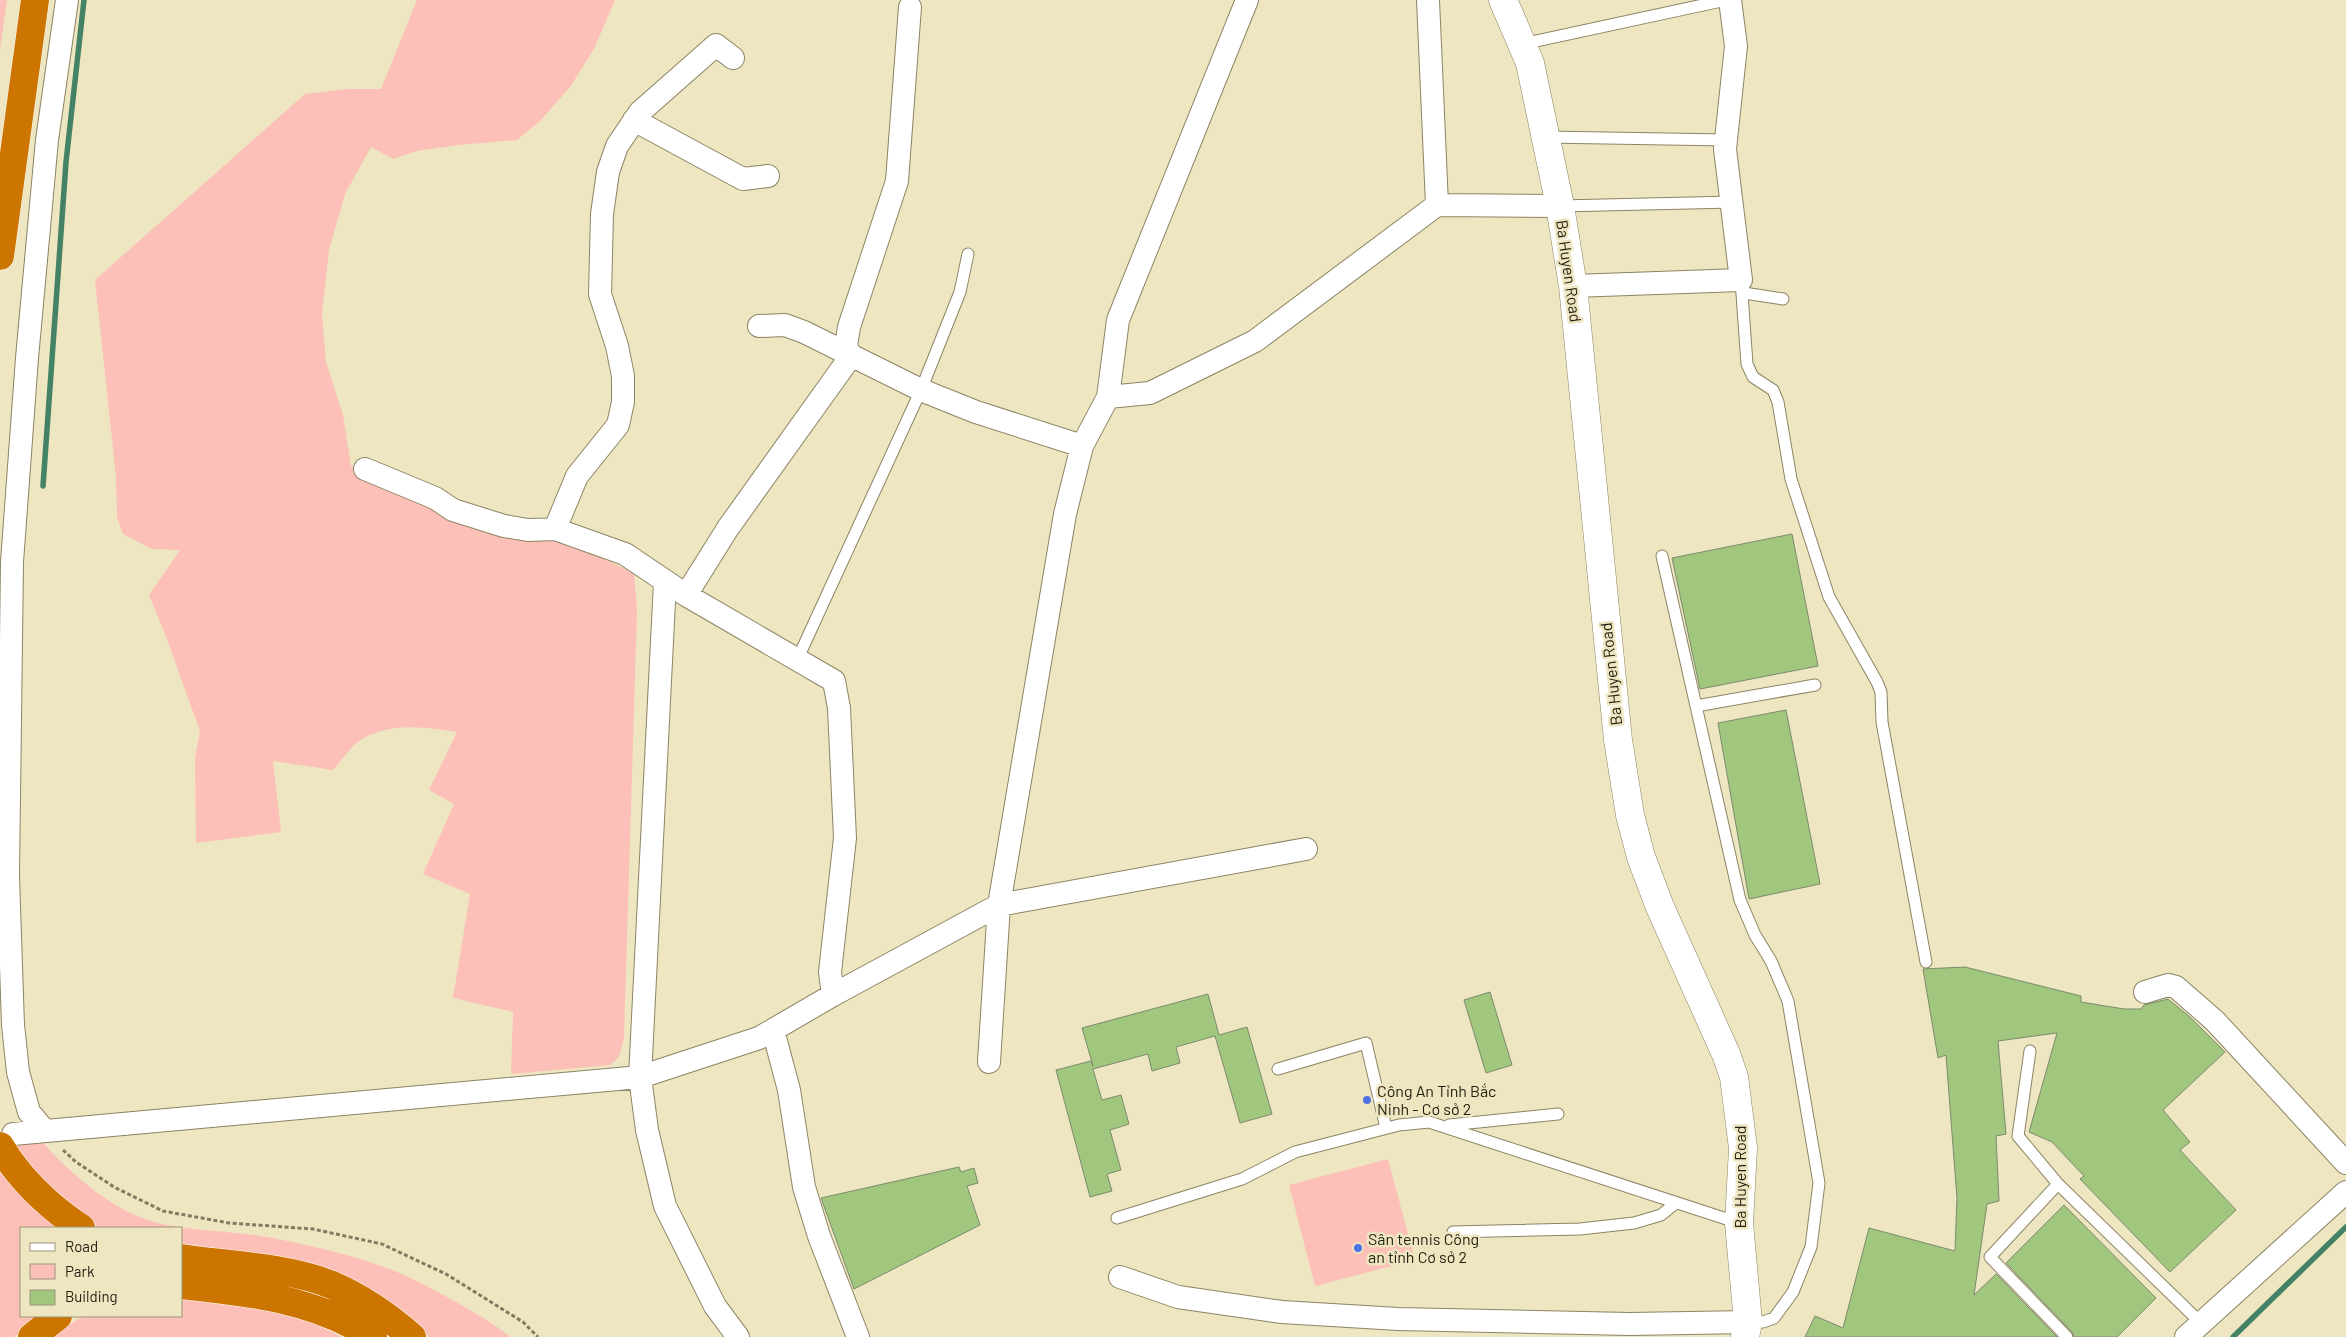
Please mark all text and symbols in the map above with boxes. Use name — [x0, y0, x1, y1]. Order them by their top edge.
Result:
street label: Ba Huyen Road — [1553, 219, 1586, 323]
street label: Ba Huyen Road — [1596, 622, 1625, 726]
place label: Công An Tỉnh Bắc Ninh - Cơ sở 2 — [1377, 1081, 1496, 1118]
marker: Công An Tỉnh Bắc Ninh - Cơ sở 2 — [1361, 1094, 1373, 1106]
street label: Ba Huyen Road — [1730, 1125, 1749, 1229]
legend — [20, 1227, 182, 1317]
place label: Sân tennis Công an tỉnh Cơ sở 2 — [1368, 1229, 1479, 1266]
text: Road — [65, 1237, 98, 1255]
marker: Sân tennis Công an tỉnh Cơ sở 2 — [1352, 1242, 1364, 1254]
text: Park — [65, 1262, 95, 1280]
text: Building — [65, 1287, 118, 1305]

